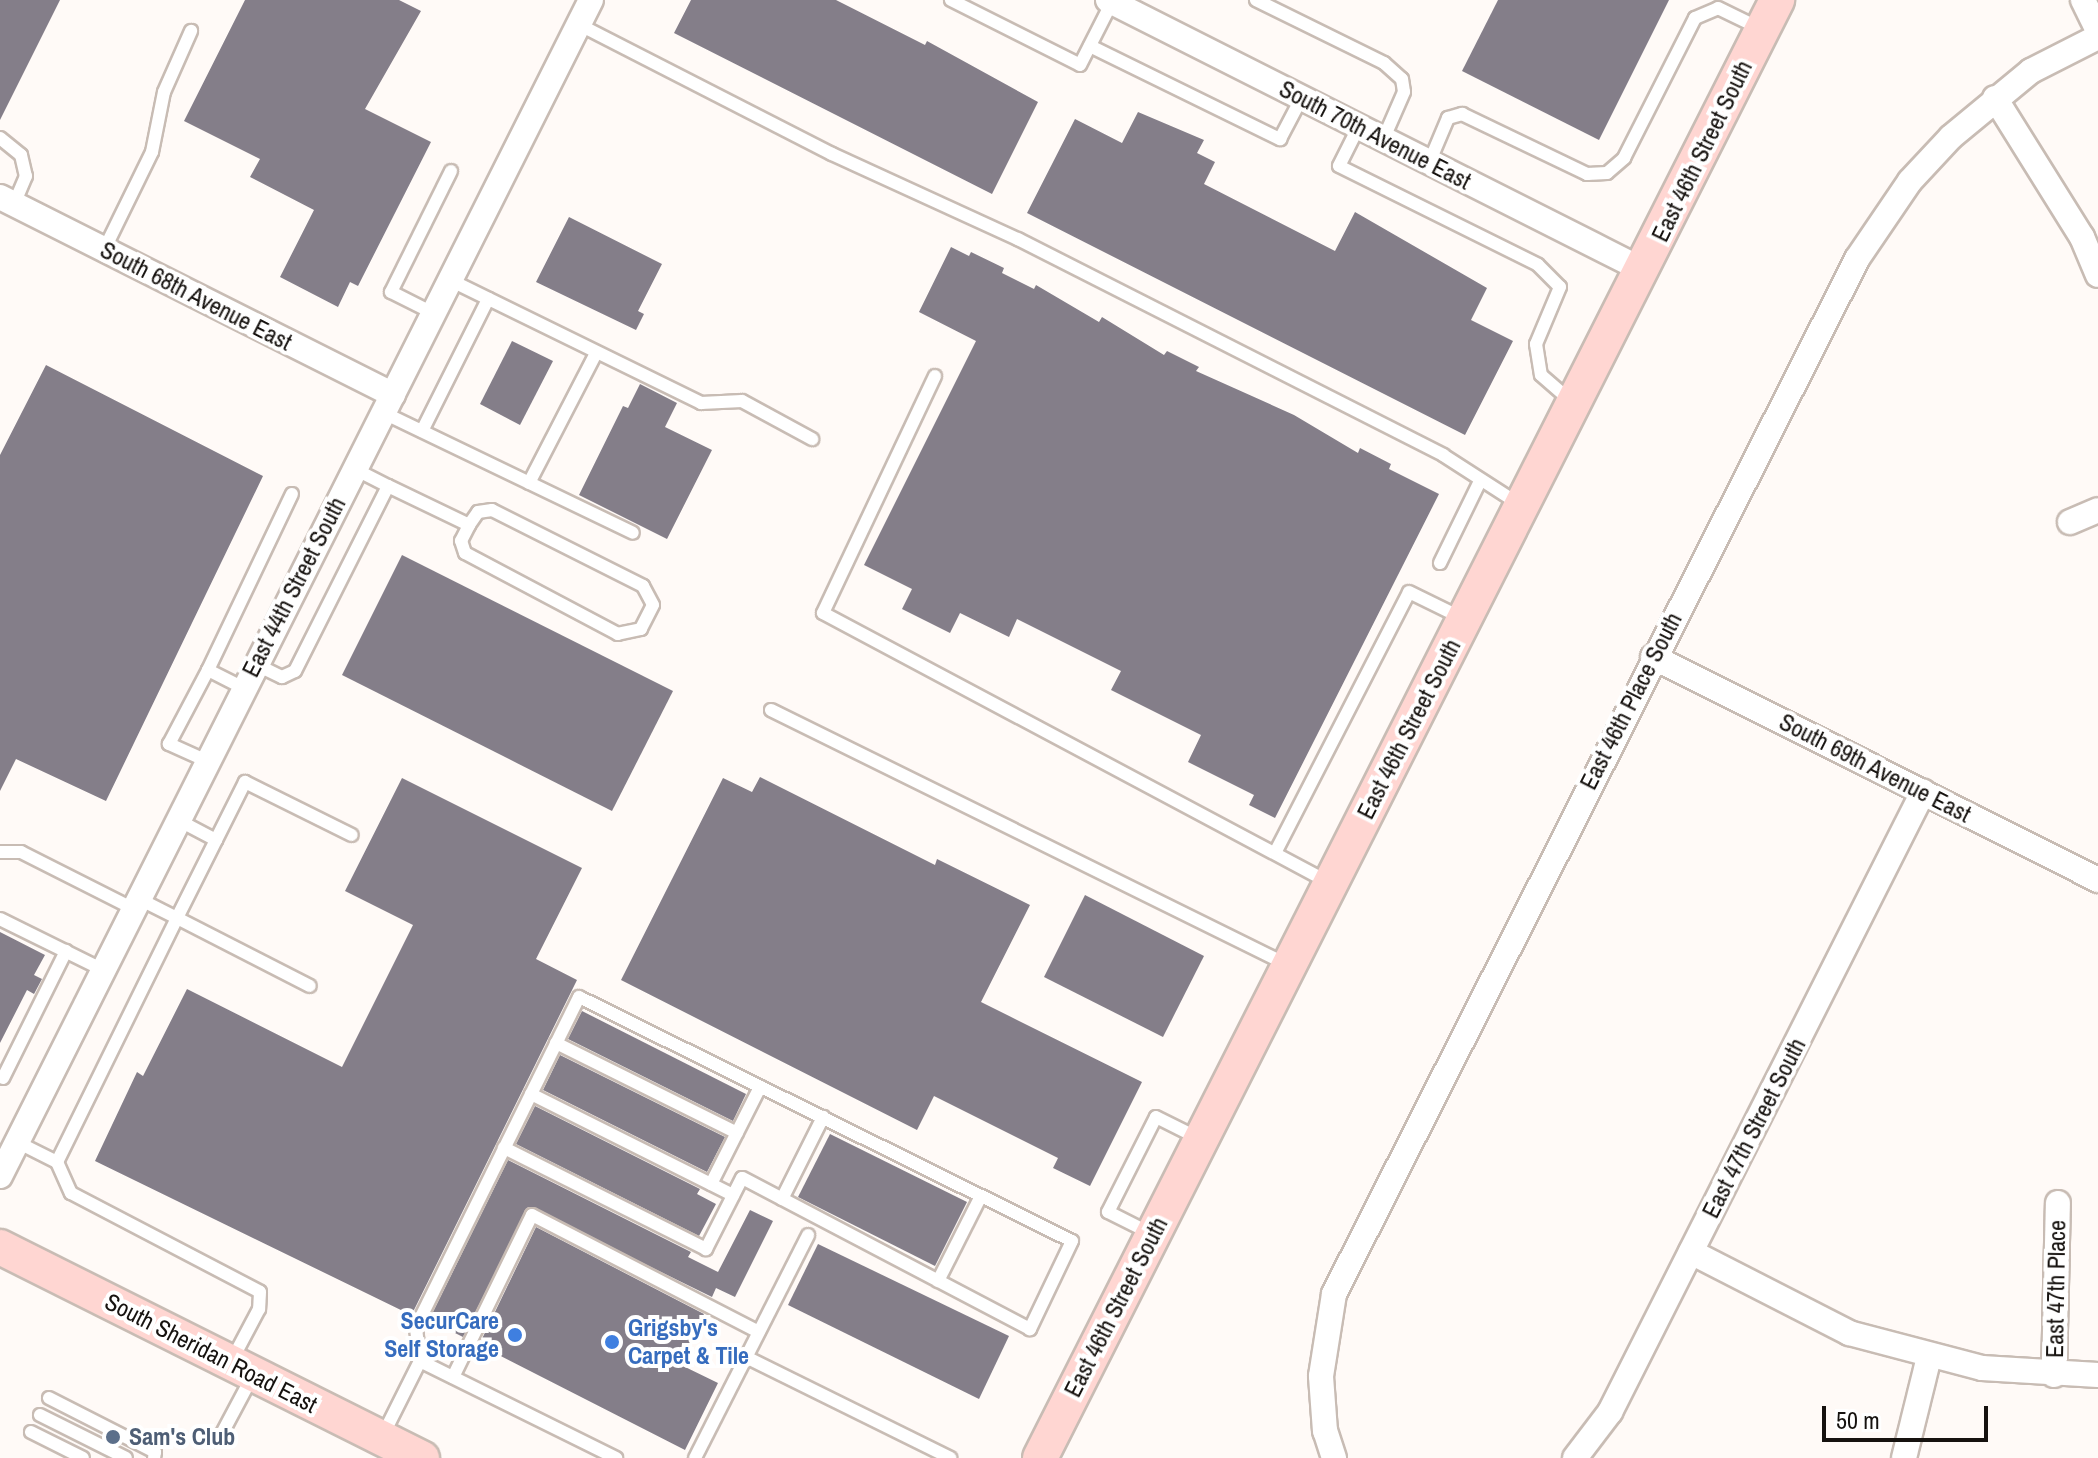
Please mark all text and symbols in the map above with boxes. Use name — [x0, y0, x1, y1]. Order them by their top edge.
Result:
street label: East 46th Street South — [1646, 56, 1758, 246]
street label: South 70th Avenue East — [1274, 74, 1476, 196]
street label: South 68th Avenue East — [95, 235, 297, 357]
street label: East 44th Street South — [236, 492, 352, 682]
street label: East 46th Place South — [1574, 608, 1688, 794]
street label: East 46th Street South — [1351, 634, 1467, 824]
street label: South 69th Avenue East — [1774, 707, 1976, 829]
street label: East 47th Street South — [1696, 1033, 1812, 1223]
street label: East 46th Street South — [1058, 1212, 1174, 1402]
street label: East 47th Place — [2040, 1220, 2072, 1358]
street label: South Sheridan Road East — [100, 1287, 322, 1419]
place label: SecurCare Self Storage — [384, 1307, 499, 1363]
place label: Grigsby's Carpet & Tile — [628, 1314, 749, 1370]
marker: SecurCare Self Storage — [506, 1326, 524, 1344]
marker: Grigsby's Carpet & Tile — [603, 1333, 621, 1351]
scale bar — [1826, 1390, 1992, 1440]
text: 50 m — [1836, 1404, 1880, 1436]
place label: Sam's Club — [129, 1423, 235, 1451]
marker: Sam's Club — [104, 1428, 122, 1446]

